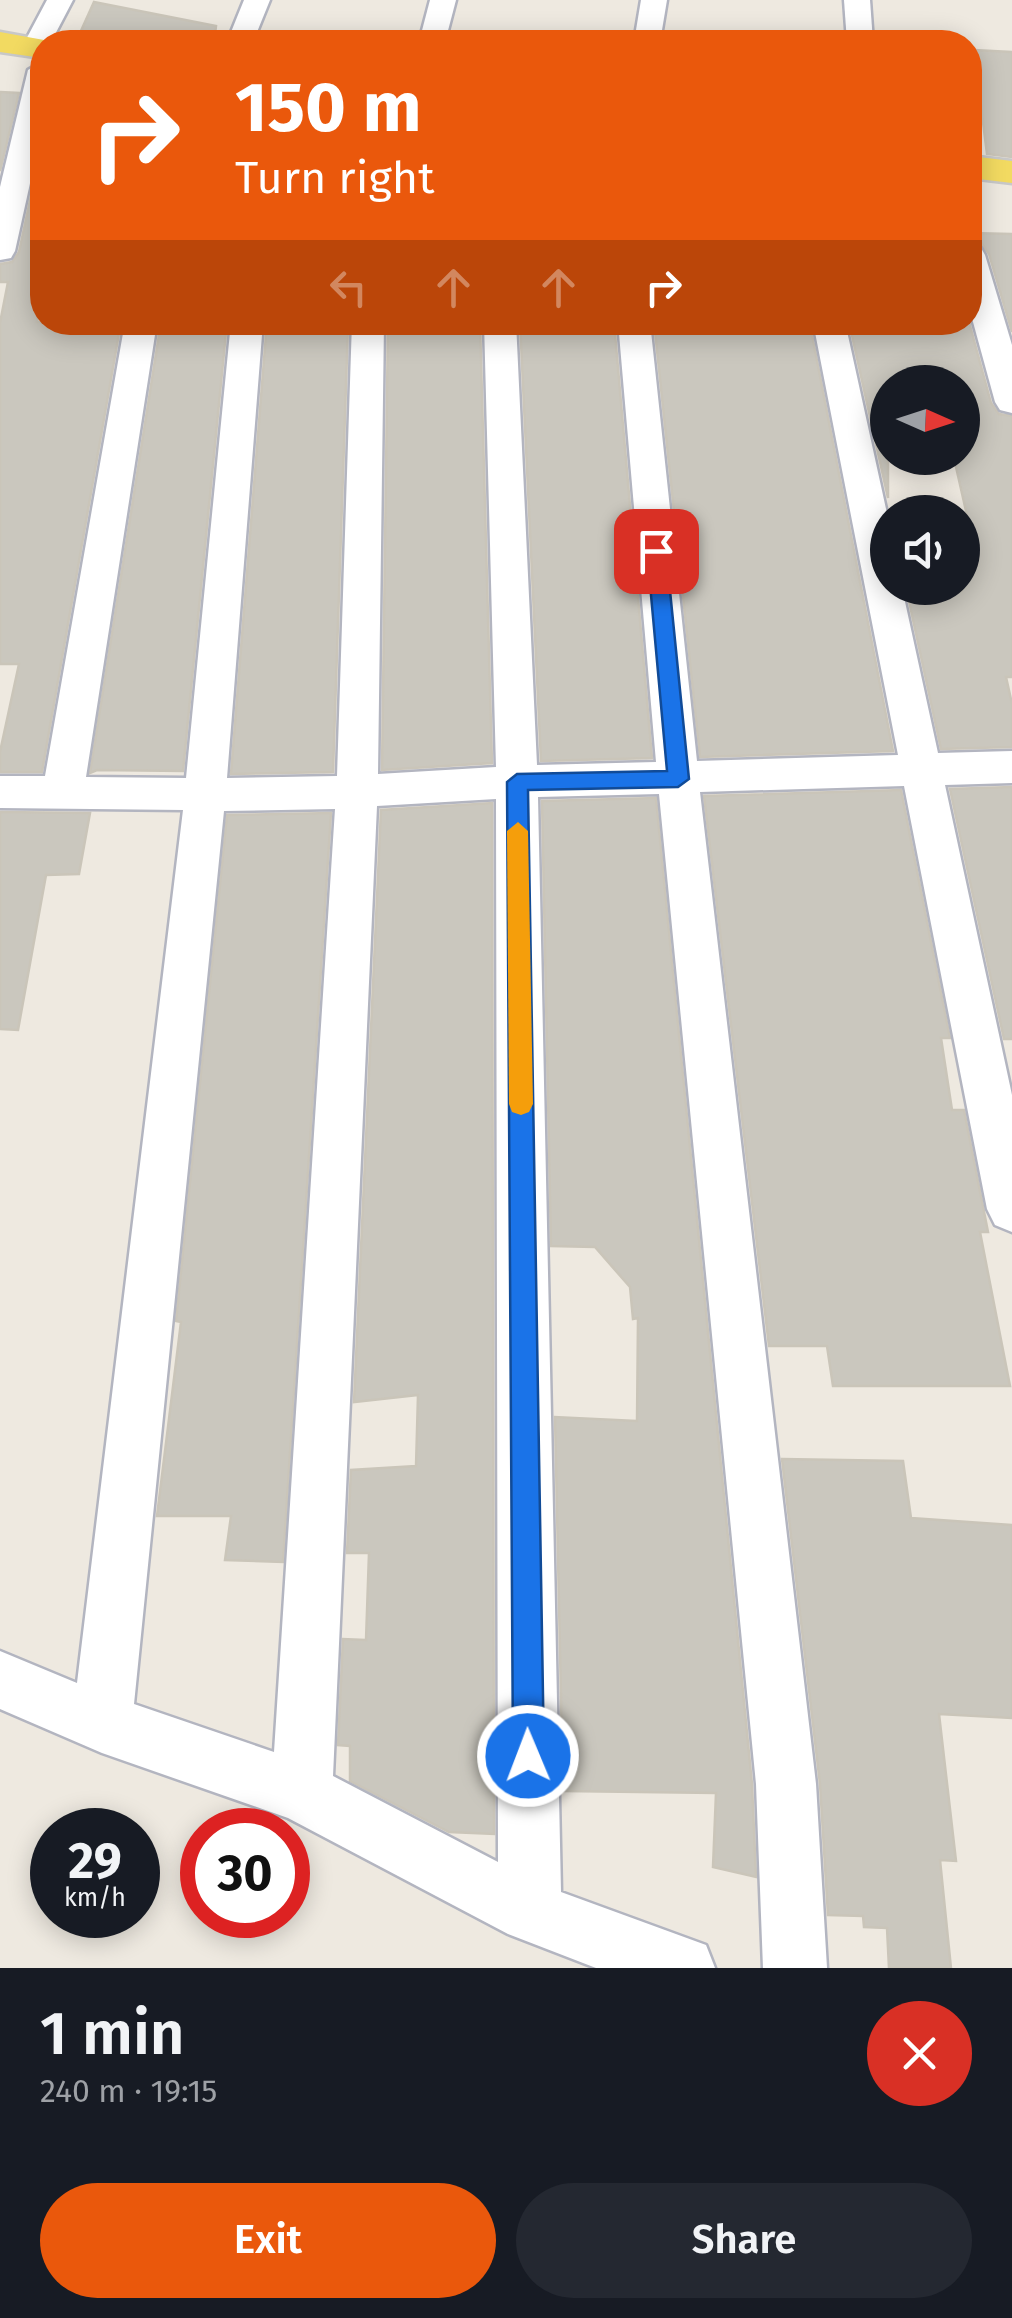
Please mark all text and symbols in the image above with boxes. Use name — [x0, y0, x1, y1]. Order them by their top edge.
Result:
text: 150 m — [235, 66, 422, 150]
icon: right — [70, 70, 200, 200]
text: Turn right — [235, 151, 434, 205]
icon: left — [321, 260, 376, 315]
icon: ahead — [426, 260, 481, 315]
icon: ahead — [531, 260, 586, 315]
icon: right — [636, 260, 691, 315]
north arrow — [870, 365, 980, 475]
map controls — [870, 365, 980, 605]
button: sound — [870, 495, 980, 605]
pin — [614, 509, 699, 594]
icon: arrive — [629, 524, 684, 579]
position arrow — [476, 1704, 580, 1808]
speed limit sign: 30 — [180, 1808, 310, 1938]
text: 29 — [68, 1831, 122, 1891]
text: km/h — [64, 1883, 126, 1913]
text: 1 min — [40, 1998, 185, 2070]
button: close — [867, 2001, 972, 2106]
text: 240 m · 19:15 — [40, 2072, 217, 2110]
button: Exit — [40, 2183, 496, 2298]
button: Share — [516, 2183, 972, 2298]

